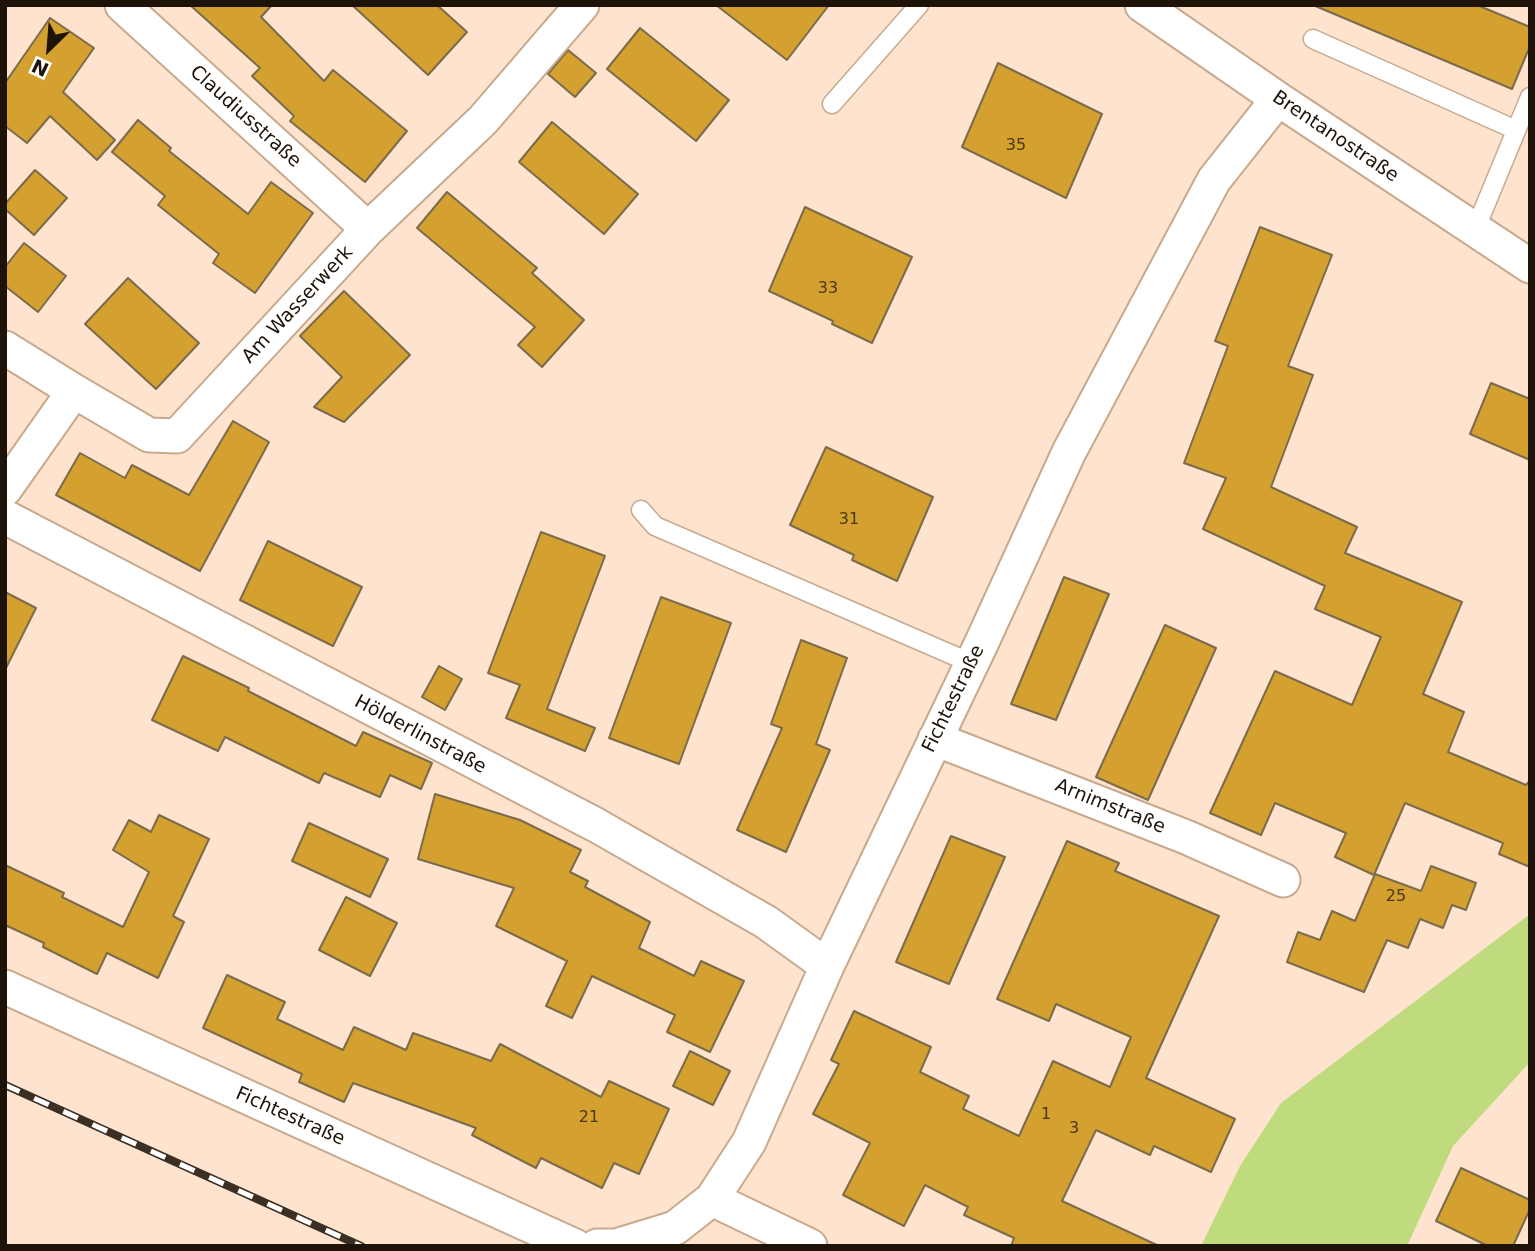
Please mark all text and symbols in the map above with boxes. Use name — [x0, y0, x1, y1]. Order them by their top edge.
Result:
north arrow — [14, 14, 84, 84]
text: N — [28, 55, 52, 81]
street label: Claudiusstraße — [185, 61, 305, 173]
street label: Brentanostraße — [1268, 86, 1402, 188]
house number: 35 — [1006, 136, 1026, 156]
street label: Am Wasserwerk — [238, 242, 358, 368]
house number: 33 — [818, 279, 838, 299]
house number: 31 — [839, 510, 859, 530]
street label: Fichtestraße — [918, 641, 990, 757]
street label: Hölderlinstraße — [350, 691, 490, 779]
street label: Arnimstraße — [1052, 775, 1168, 839]
house number: 25 — [1386, 887, 1406, 907]
street label: Fichtestraße — [232, 1083, 348, 1151]
house number: 1 — [1041, 1105, 1051, 1125]
house number: 21 — [579, 1108, 599, 1128]
house number: 3 — [1069, 1119, 1079, 1139]

